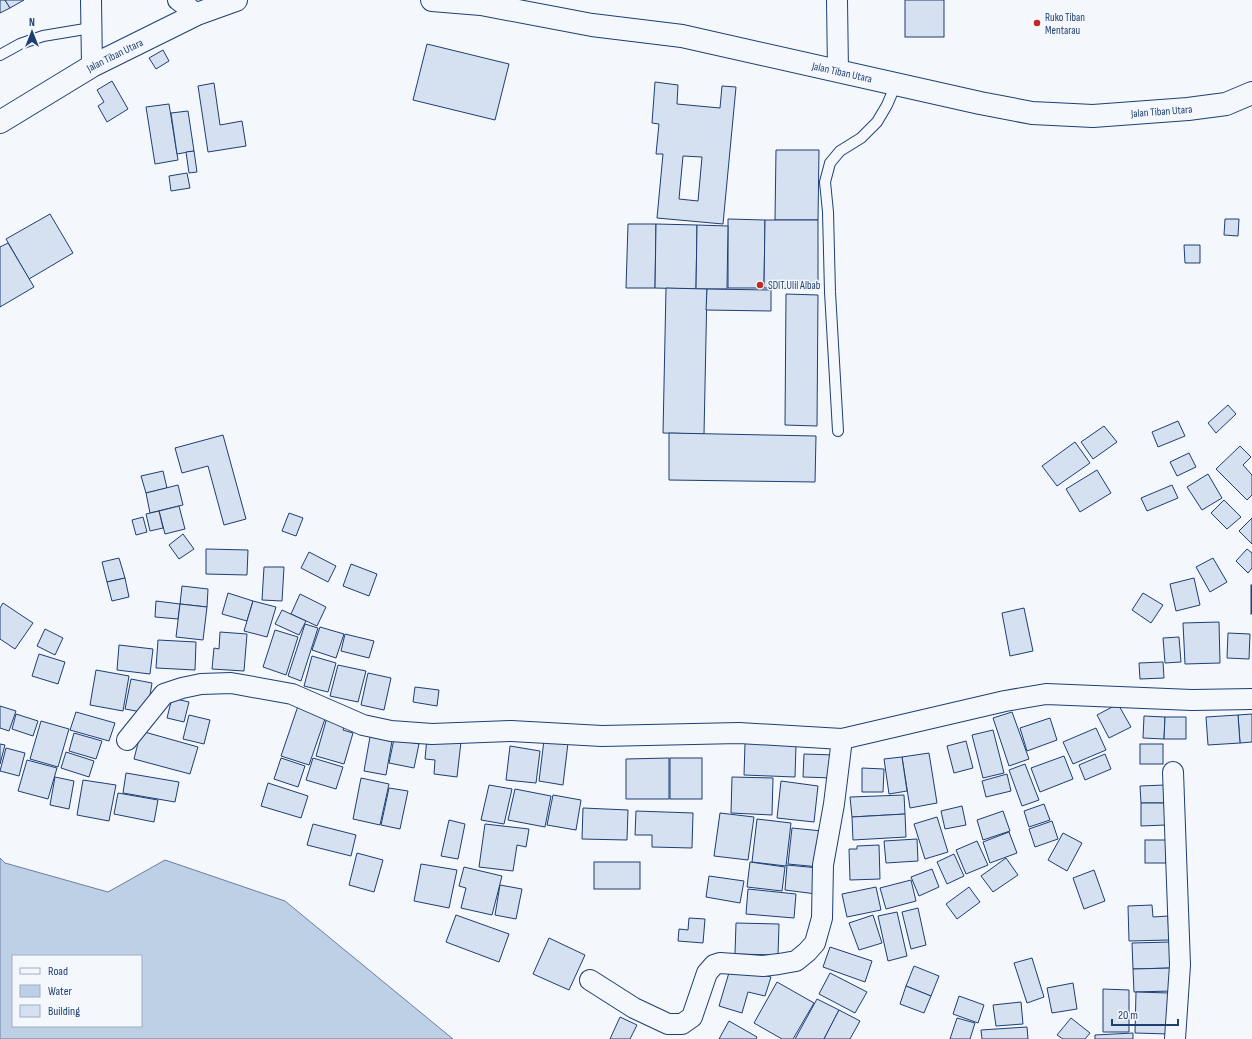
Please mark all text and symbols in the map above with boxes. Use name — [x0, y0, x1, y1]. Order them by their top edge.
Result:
place label: Ruko Tiban Mentarau — [1045, 11, 1085, 37]
north arrow — [12, 12, 52, 52]
text: N — [29, 16, 35, 29]
marker: Ruko Tiban Mentarau — [1032, 18, 1042, 28]
street label: Jalan Tiban Utara — [83, 36, 145, 75]
street label: Jalan Tiban Utara — [810, 59, 873, 86]
street label: Jalan Tiban Utara — [1130, 103, 1193, 120]
place label: SDIT Ulil Albab — [768, 279, 821, 292]
marker: SDIT Ulil Albab — [755, 280, 765, 290]
legend — [12, 955, 142, 1027]
text: Road — [48, 964, 68, 979]
text: Water — [48, 984, 72, 999]
scale bar — [1112, 1001, 1178, 1027]
text: Building — [48, 1004, 80, 1019]
text: 20 m — [1118, 1008, 1138, 1023]

